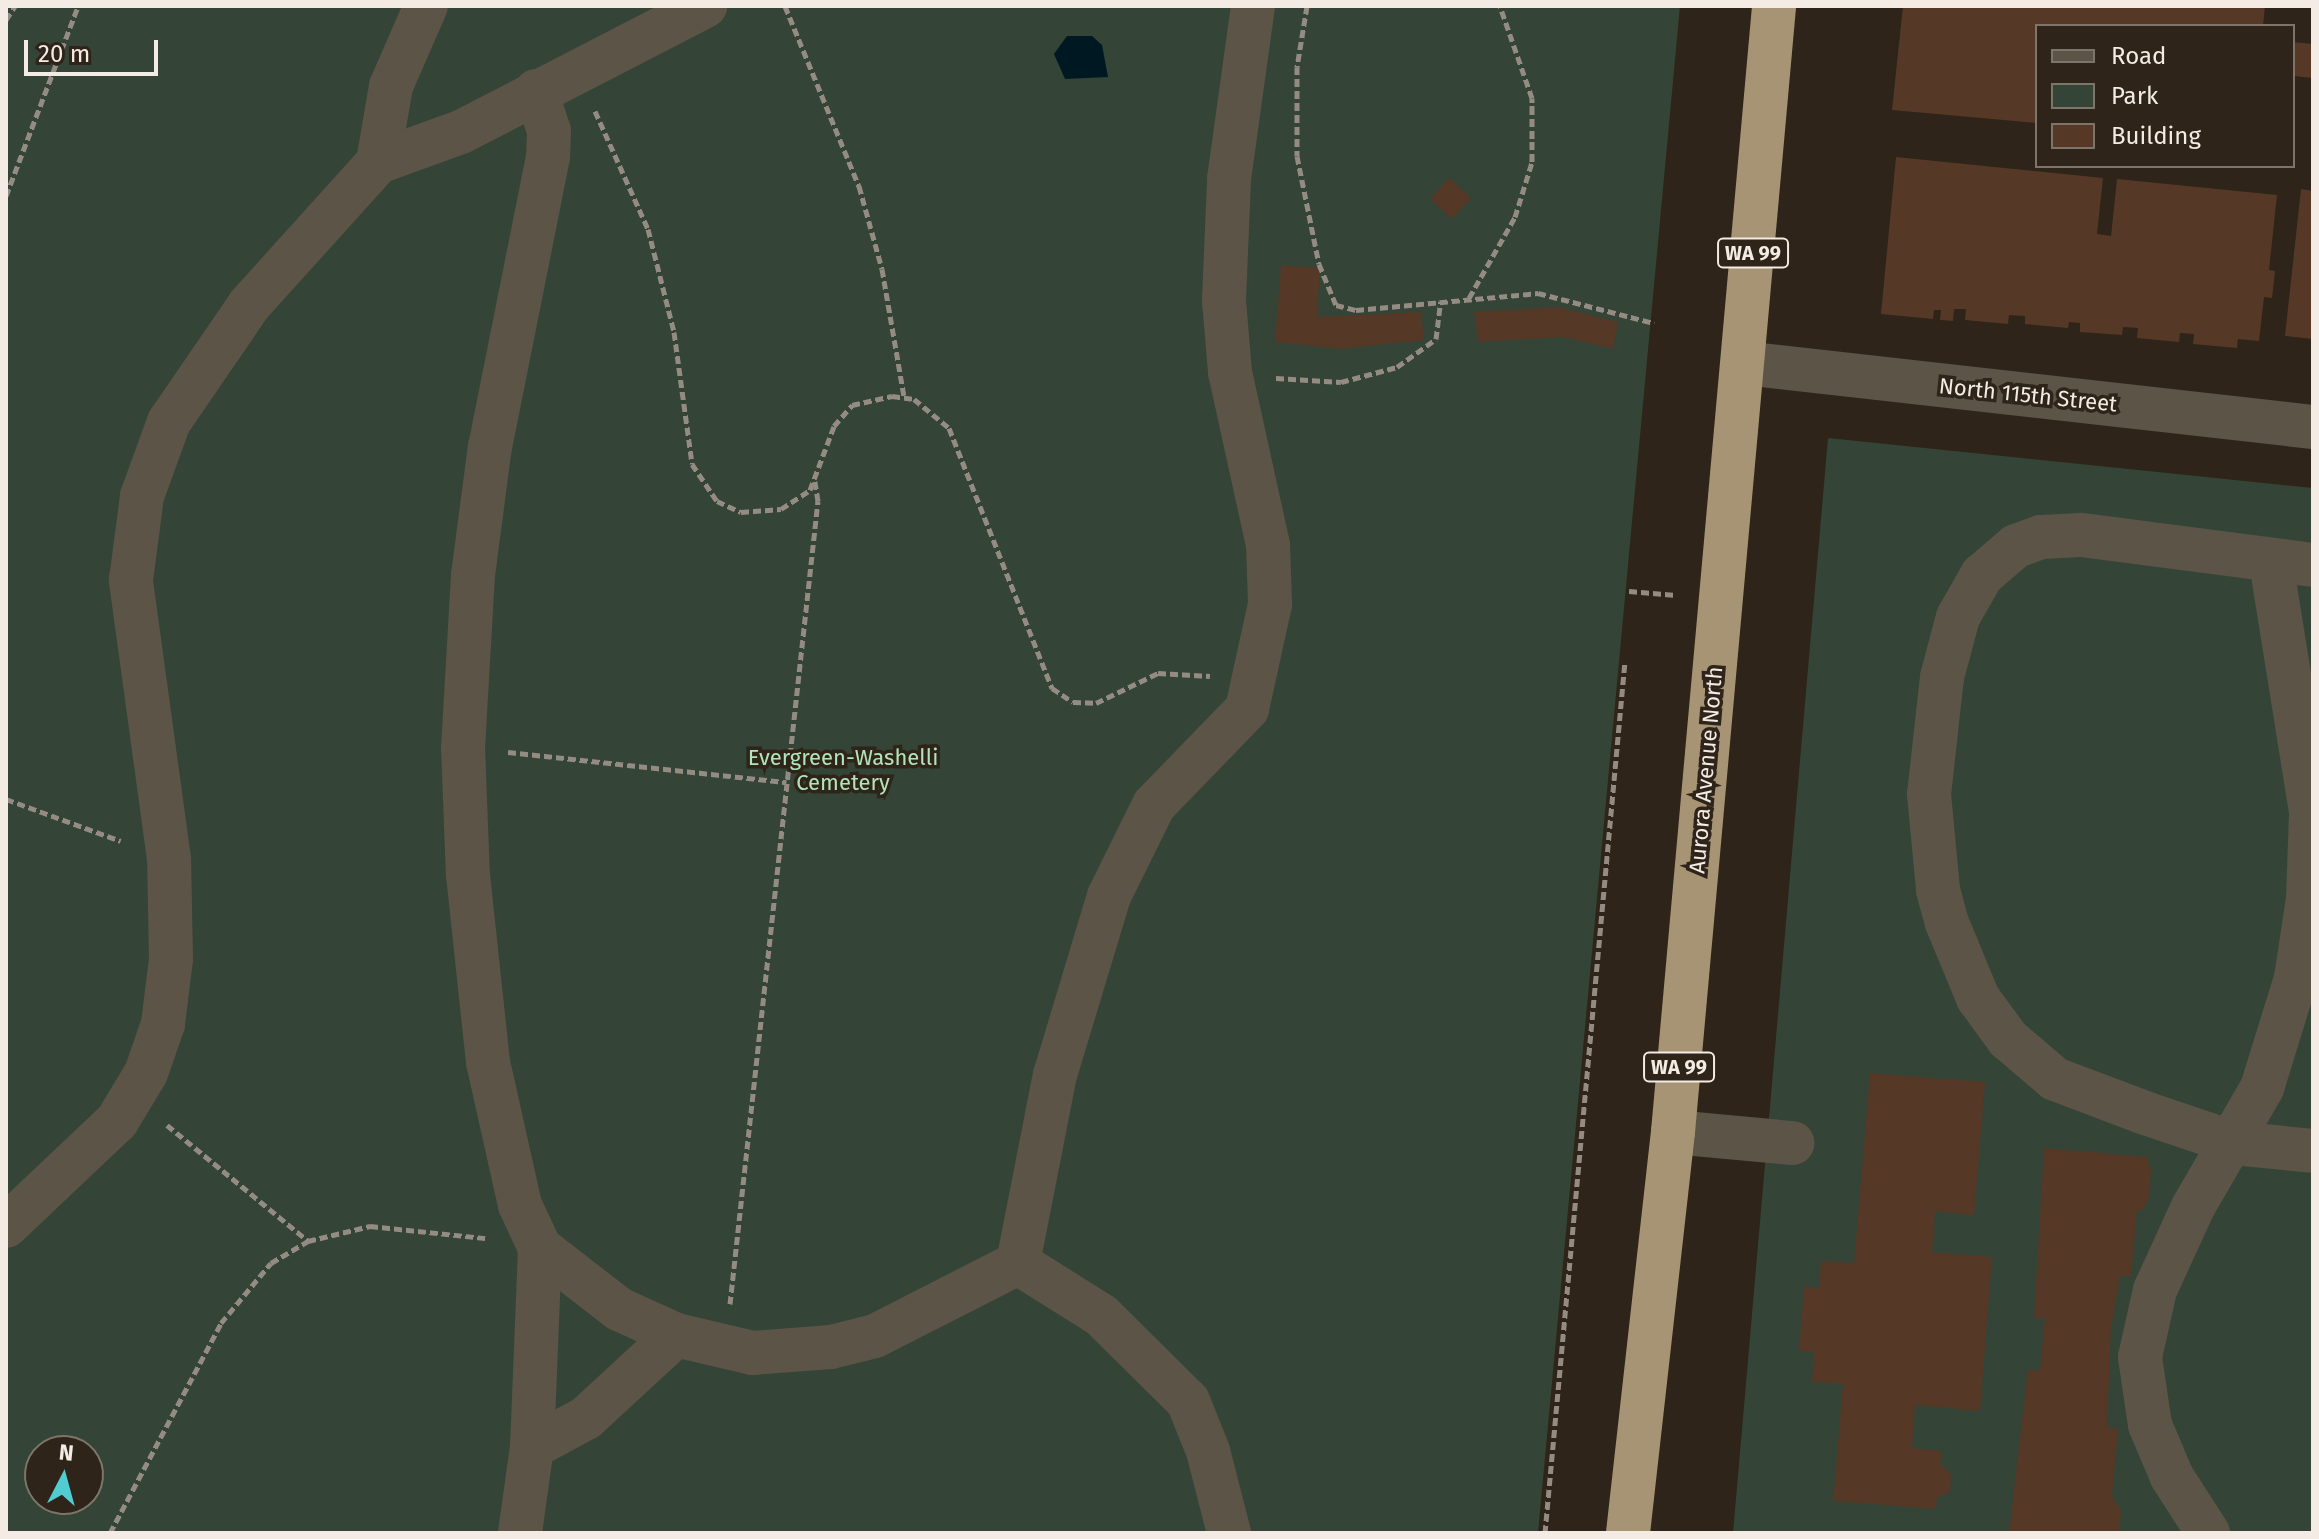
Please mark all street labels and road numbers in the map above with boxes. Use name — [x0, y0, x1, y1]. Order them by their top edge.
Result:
road number: WA 99 — [1717, 237, 1789, 269]
street label: North 115th Street — [1938, 373, 2118, 417]
street label: Aurora Avenue North — [1684, 665, 1728, 875]
road number: WA 99 — [1643, 1051, 1715, 1083]

